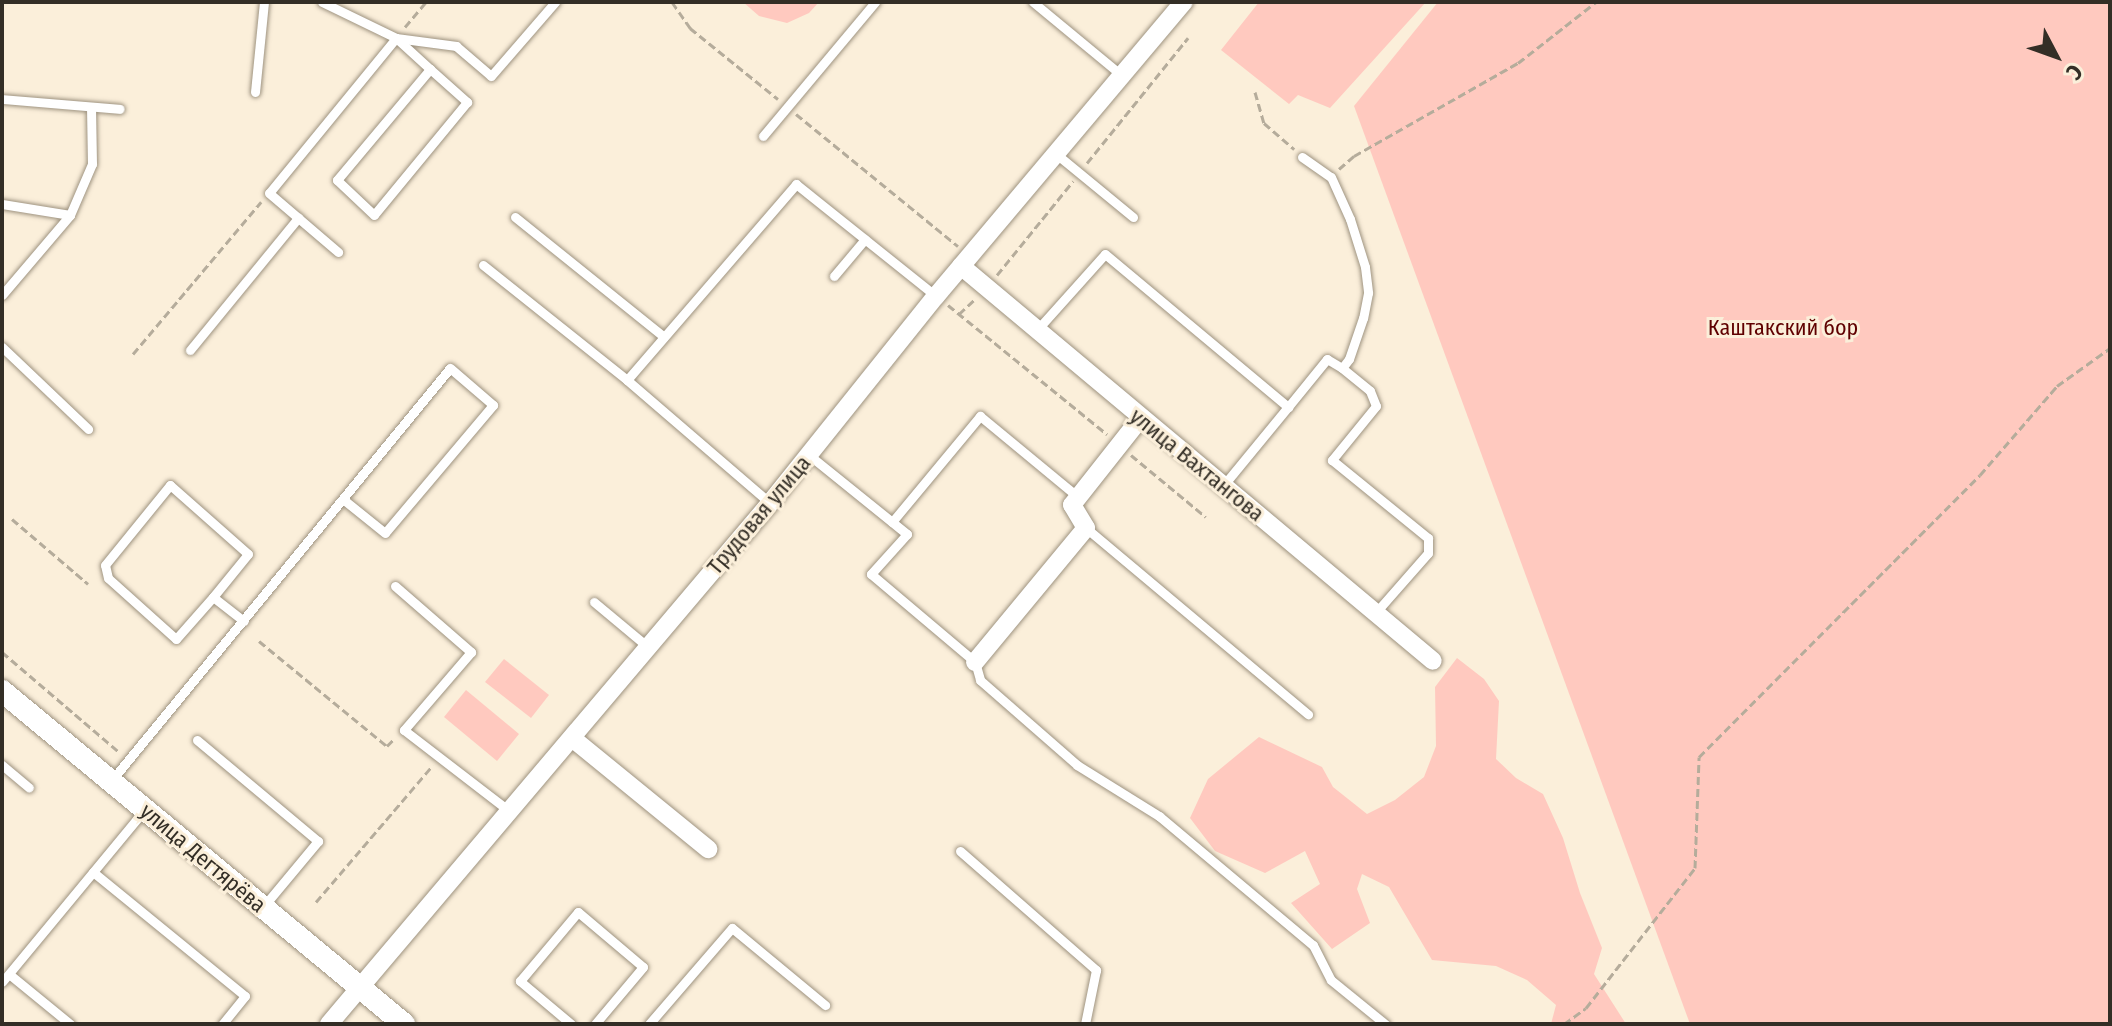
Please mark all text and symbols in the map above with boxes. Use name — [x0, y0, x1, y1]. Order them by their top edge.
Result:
north arrow — [2016, 16, 2096, 96]
text: С — [2061, 59, 2088, 85]
park label: Каштакский бор — [1708, 315, 1858, 341]
street label: улица Вахтангова — [1125, 403, 1269, 527]
street label: Трудовая улица — [702, 450, 816, 580]
street label: улица Дегтярёва — [135, 798, 271, 918]

